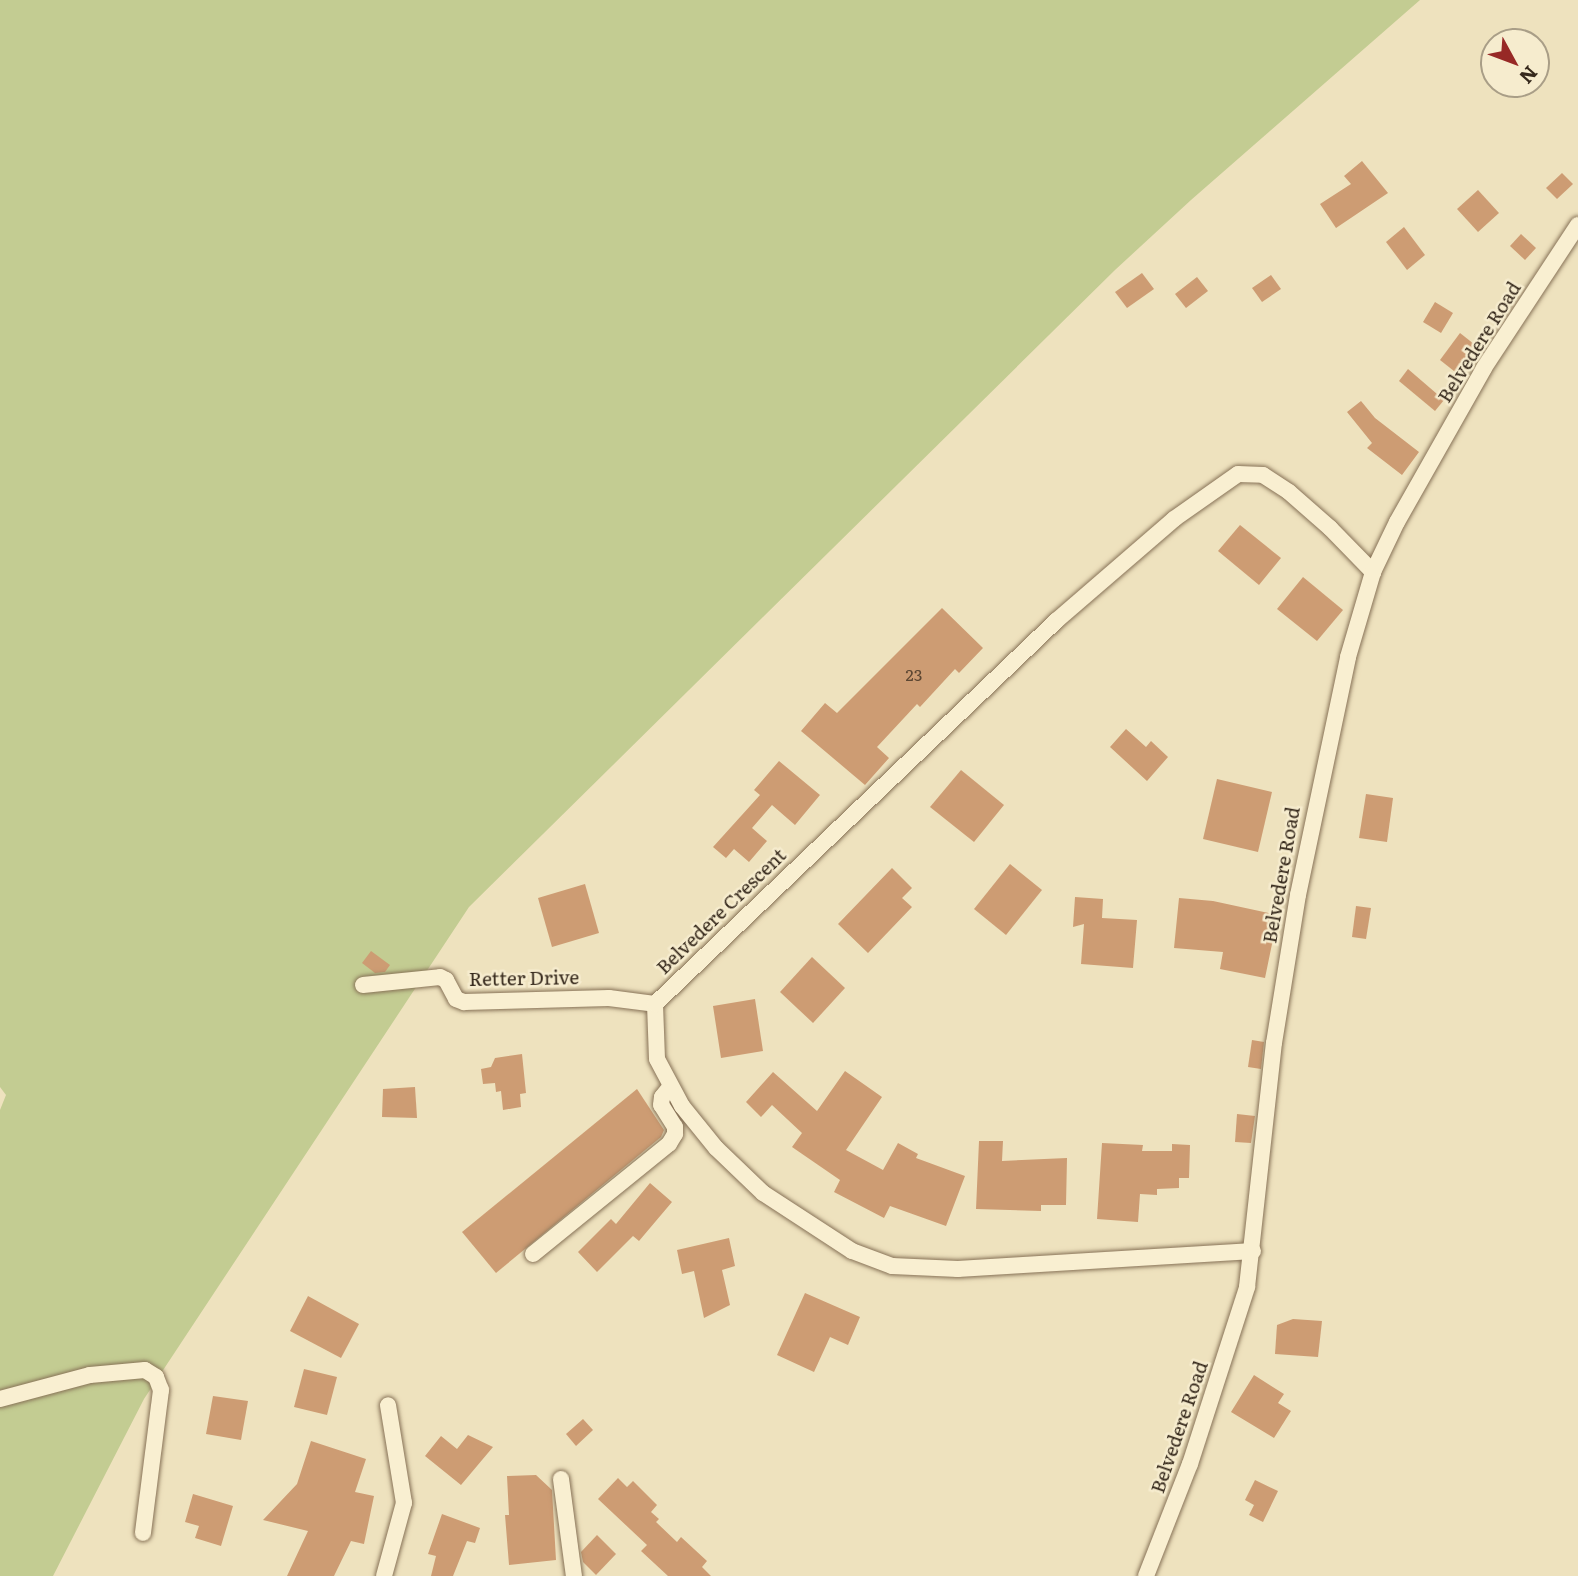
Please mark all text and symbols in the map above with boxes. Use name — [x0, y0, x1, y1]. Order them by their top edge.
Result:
north arrow — [1480, 28, 1550, 98]
text: N — [1514, 60, 1545, 91]
street label: Belvedere Road — [1433, 277, 1525, 407]
house number: 23 — [906, 664, 922, 684]
street label: Belvedere Road — [1258, 805, 1304, 945]
street label: Belvedere Crescent — [652, 843, 790, 979]
street label: Retter Drive — [469, 966, 579, 990]
street label: Belvedere Road — [1146, 1358, 1212, 1496]

